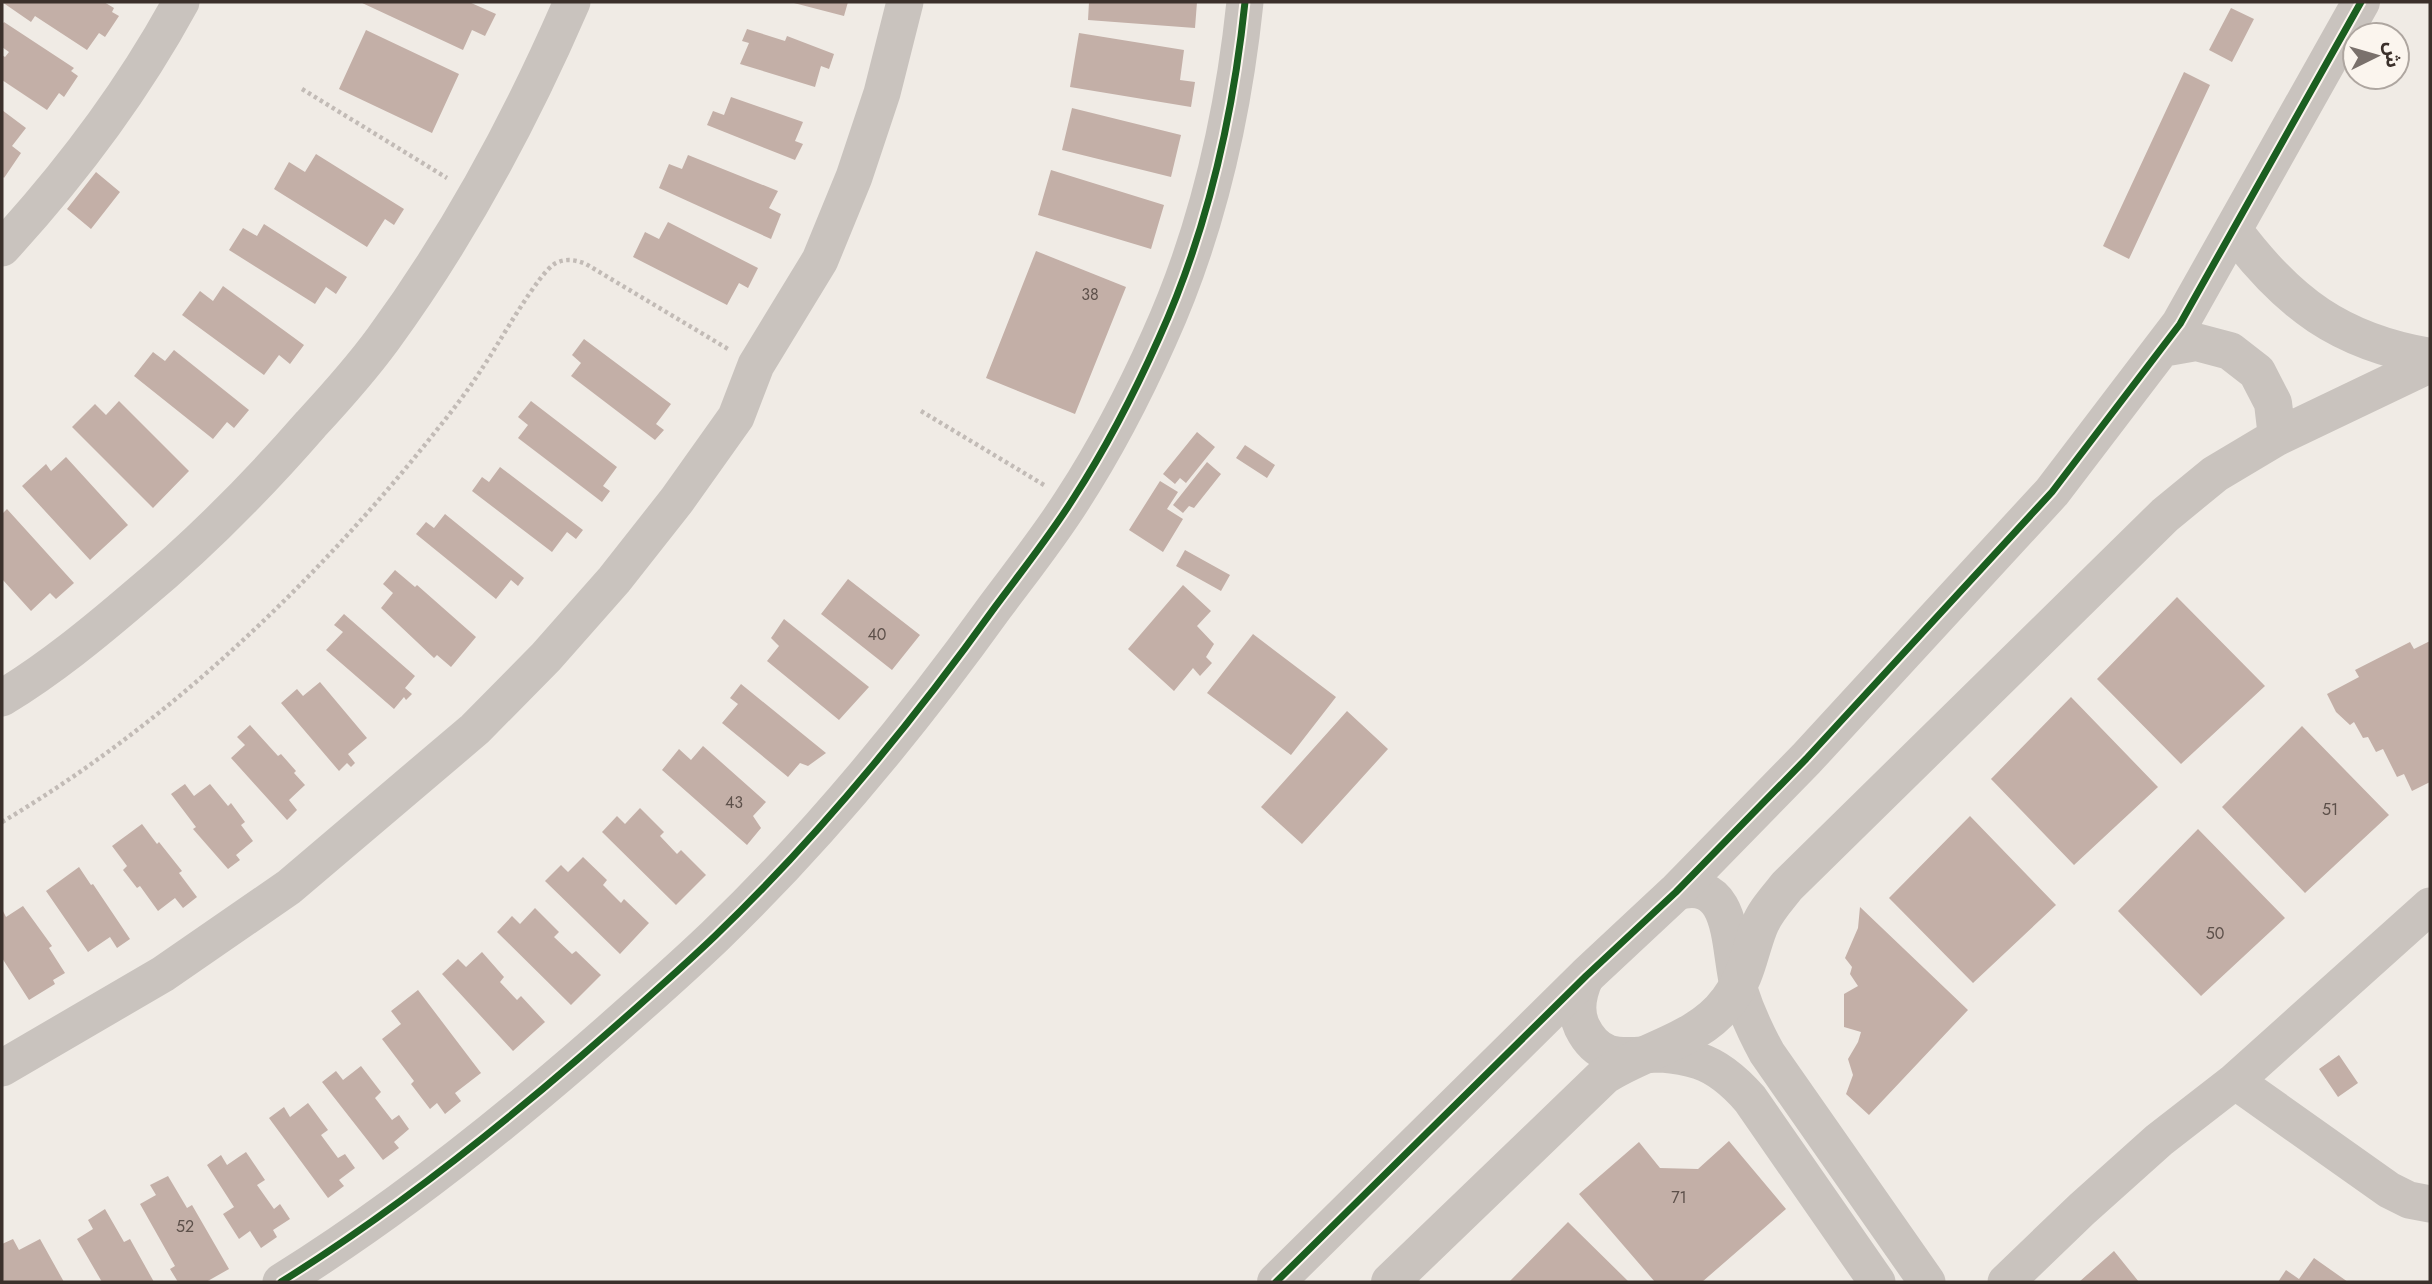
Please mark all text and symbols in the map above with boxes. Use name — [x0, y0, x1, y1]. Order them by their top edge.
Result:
north arrow — [2341, 21, 2411, 91]
text: ش — [2378, 40, 2407, 69]
house number: 38 — [1081, 283, 1099, 306]
house number: 40 — [868, 623, 886, 646]
house number: 43 — [725, 791, 743, 814]
house number: 51 — [2322, 798, 2338, 821]
house number: 50 — [2206, 922, 2224, 945]
house number: 71 — [1671, 1186, 1687, 1209]
house number: 52 — [176, 1215, 194, 1238]

